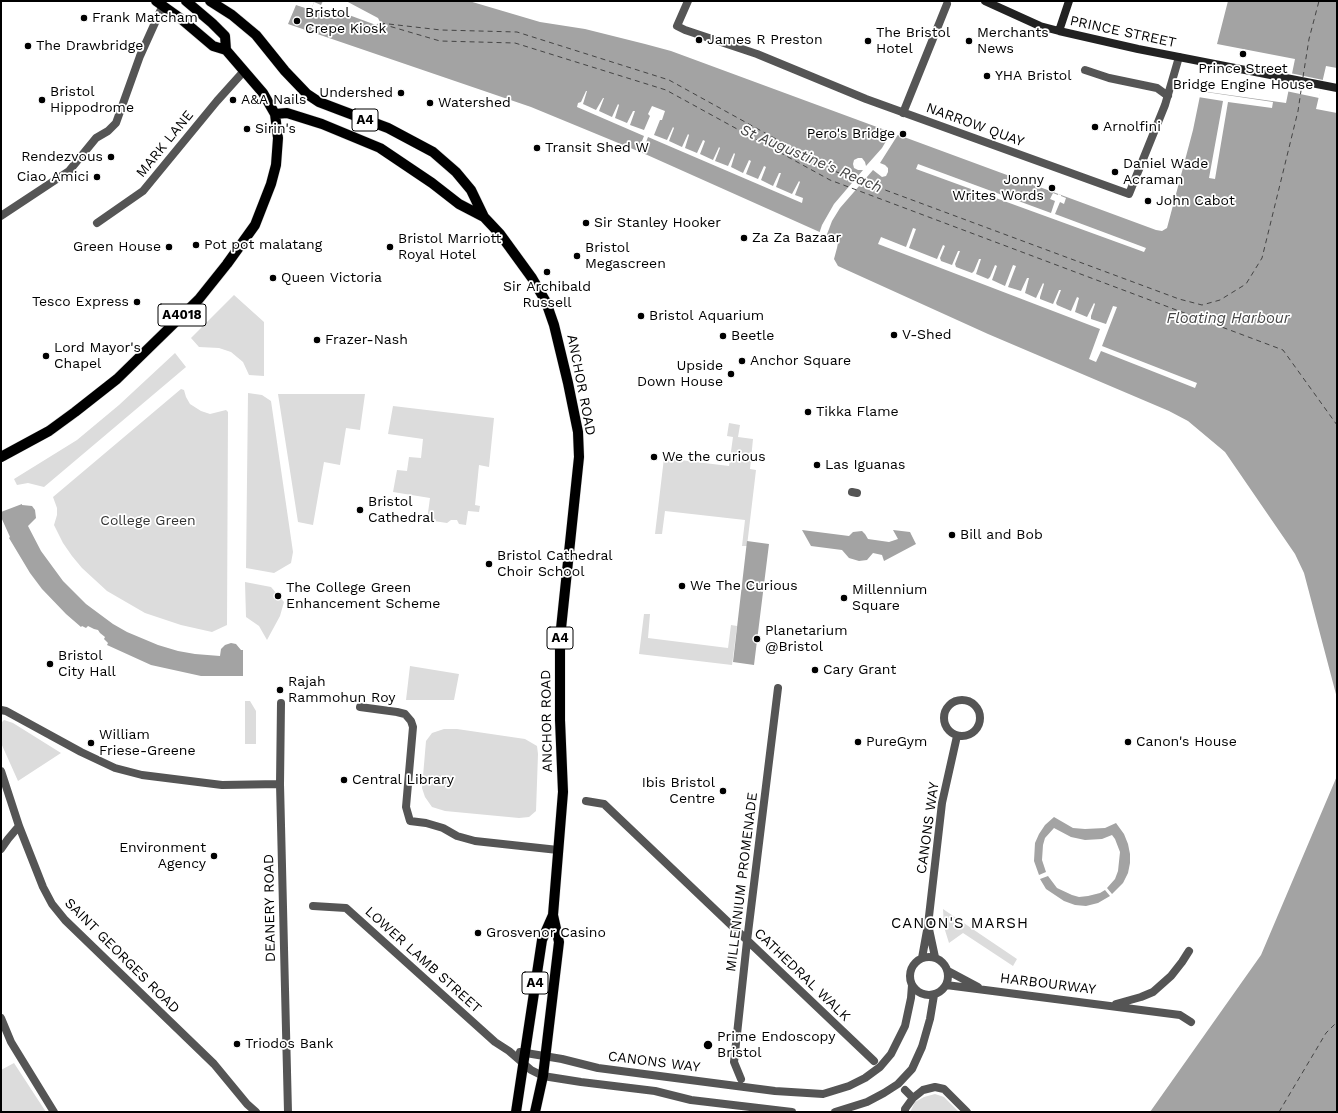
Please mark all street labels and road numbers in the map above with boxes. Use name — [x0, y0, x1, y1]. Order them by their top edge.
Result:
street label: PRINCE STREET — [1068, 13, 1178, 51]
street label: NARROW QUAY — [924, 99, 1026, 151]
street label: MARK LANE — [133, 107, 197, 181]
road number: A4 — [352, 109, 378, 131]
road number: A4018 — [158, 304, 206, 326]
street label: ANCHOR ROAD — [563, 333, 599, 437]
road number: A4 — [547, 627, 573, 649]
street label: ANCHOR ROAD — [538, 670, 556, 772]
street label: CANONS WAY — [913, 781, 943, 875]
street label: MILLENNIUM PROMENADE — [723, 791, 761, 973]
street label: DEANERY ROAD — [261, 854, 279, 962]
street label: SAINT GEORGES ROAD — [61, 895, 183, 1017]
street label: LOWER LAMB STREET — [361, 903, 485, 1017]
street label: CATHEDRAL WALK — [751, 925, 853, 1025]
street label: HARBOURWAY — [999, 970, 1097, 998]
road number: A4 — [522, 972, 548, 994]
street label: CANONS WAY — [607, 1048, 701, 1076]

